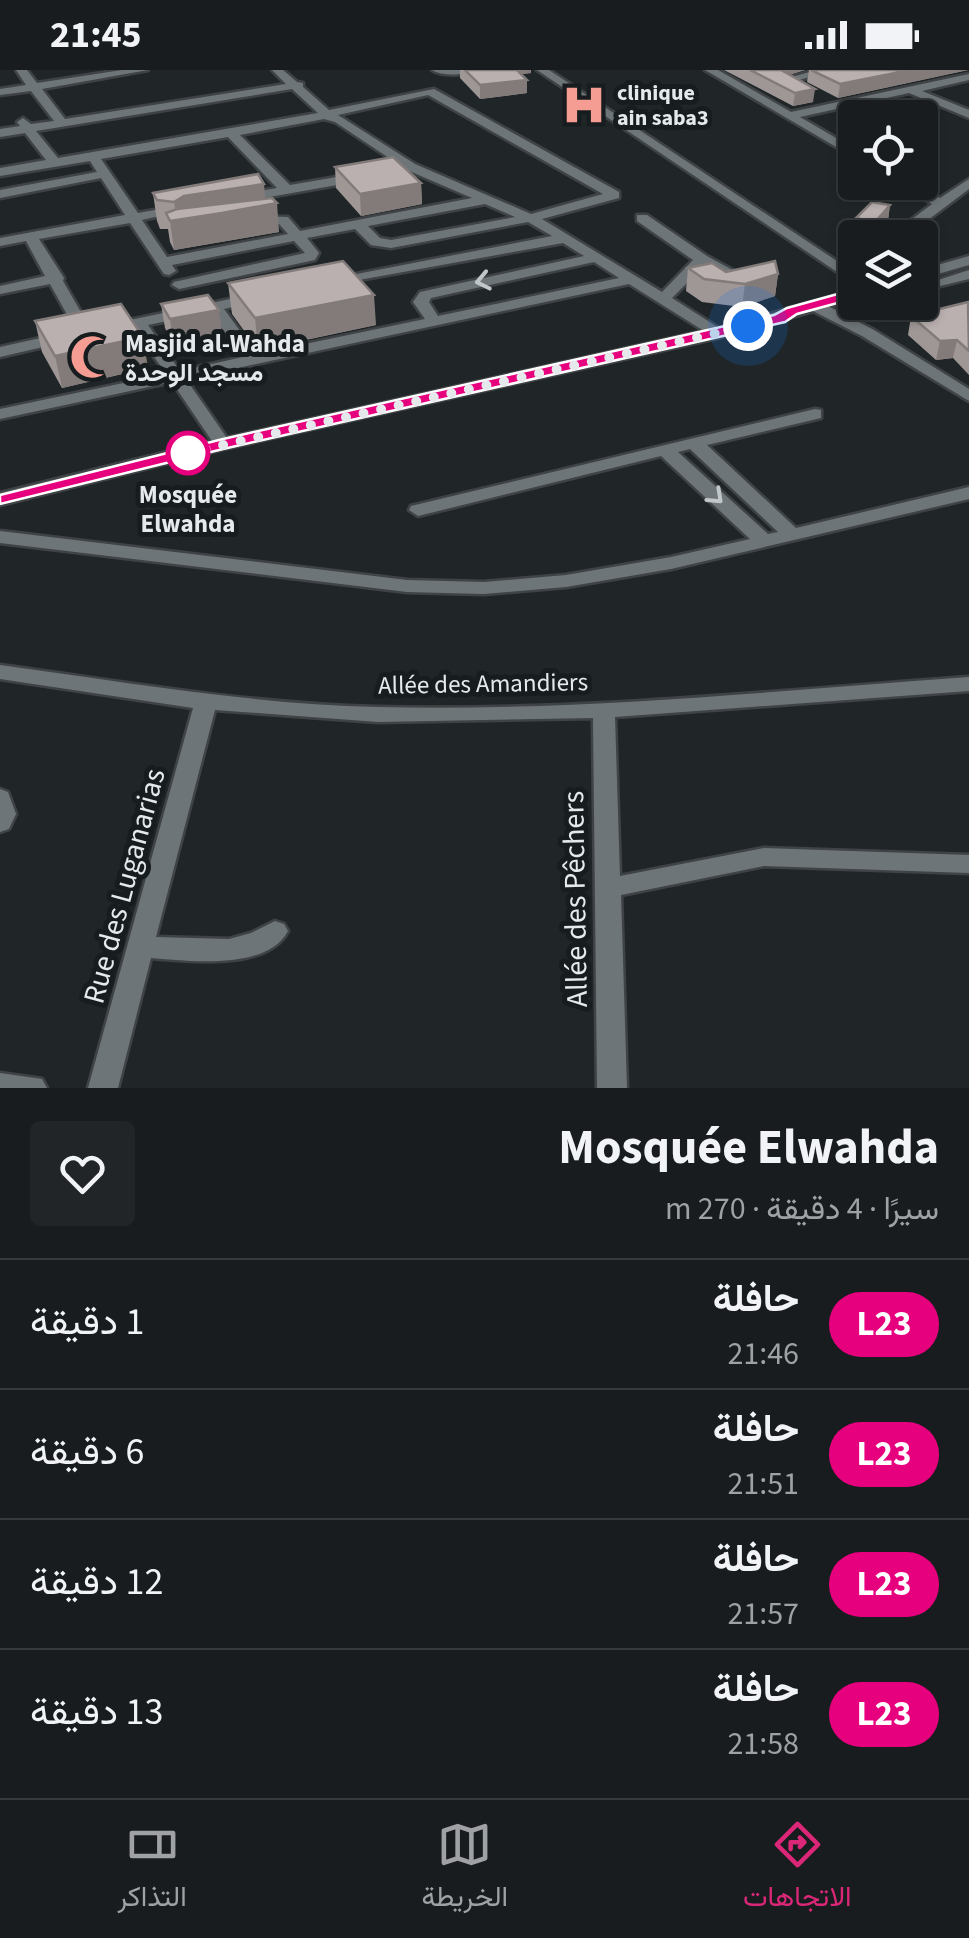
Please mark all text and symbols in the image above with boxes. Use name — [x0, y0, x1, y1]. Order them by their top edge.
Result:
text: 21:45 — [50, 8, 142, 62]
place label: clinique ain saba3 — [617, 77, 709, 134]
hospital icon: clinique ain saba3 — [560, 81, 608, 129]
map controls — [838, 100, 938, 320]
button: locate — [838, 100, 938, 200]
button: layers — [838, 220, 938, 320]
one-way arrow — [475, 270, 492, 291]
your location — [723, 301, 773, 351]
place label: Masjid al-Wahda مسجد الوحدة — [125, 326, 305, 391]
mosque icon: Masjid al-Wahda مسجد الوحدة — [68, 333, 116, 381]
marker: Mosquée Elwahda — [167, 432, 209, 474]
place label: Mosquée Elwahda — [139, 477, 237, 542]
one-way arrow — [704, 485, 723, 503]
street label: Allée des Amandiers — [378, 664, 588, 704]
street label: Rue des Luganarias — [72, 764, 177, 1008]
street label: Allée des Pêchers — [552, 790, 599, 1008]
text: Mosquée Elwahda — [558, 1114, 939, 1182]
button: heart — [30, 1121, 135, 1226]
text: سيرًا · 4 دقيقة · 270 m — [665, 1186, 939, 1232]
text: حافلة — [713, 1272, 799, 1326]
text: 1 دقيقة — [30, 1295, 144, 1349]
text: L23 — [856, 1299, 912, 1349]
text: 21:46 — [727, 1331, 799, 1377]
text: حافلة — [713, 1402, 799, 1456]
text: 6 دقيقة — [30, 1425, 144, 1479]
text: L23 — [856, 1429, 912, 1479]
text: 21:51 — [727, 1461, 799, 1507]
text: حافلة — [713, 1532, 799, 1586]
text: 12 دقيقة — [30, 1555, 163, 1609]
text: L23 — [856, 1559, 912, 1609]
text: 21:57 — [727, 1591, 799, 1637]
text: حافلة — [713, 1662, 799, 1716]
text: 13 دقيقة — [30, 1685, 163, 1739]
text: L23 — [856, 1689, 912, 1739]
text: 21:58 — [727, 1721, 799, 1767]
tab: التذاكر — [117, 1817, 187, 1921]
tab: الخريطة — [421, 1817, 508, 1921]
tab: الاتجاهات — [743, 1817, 852, 1921]

